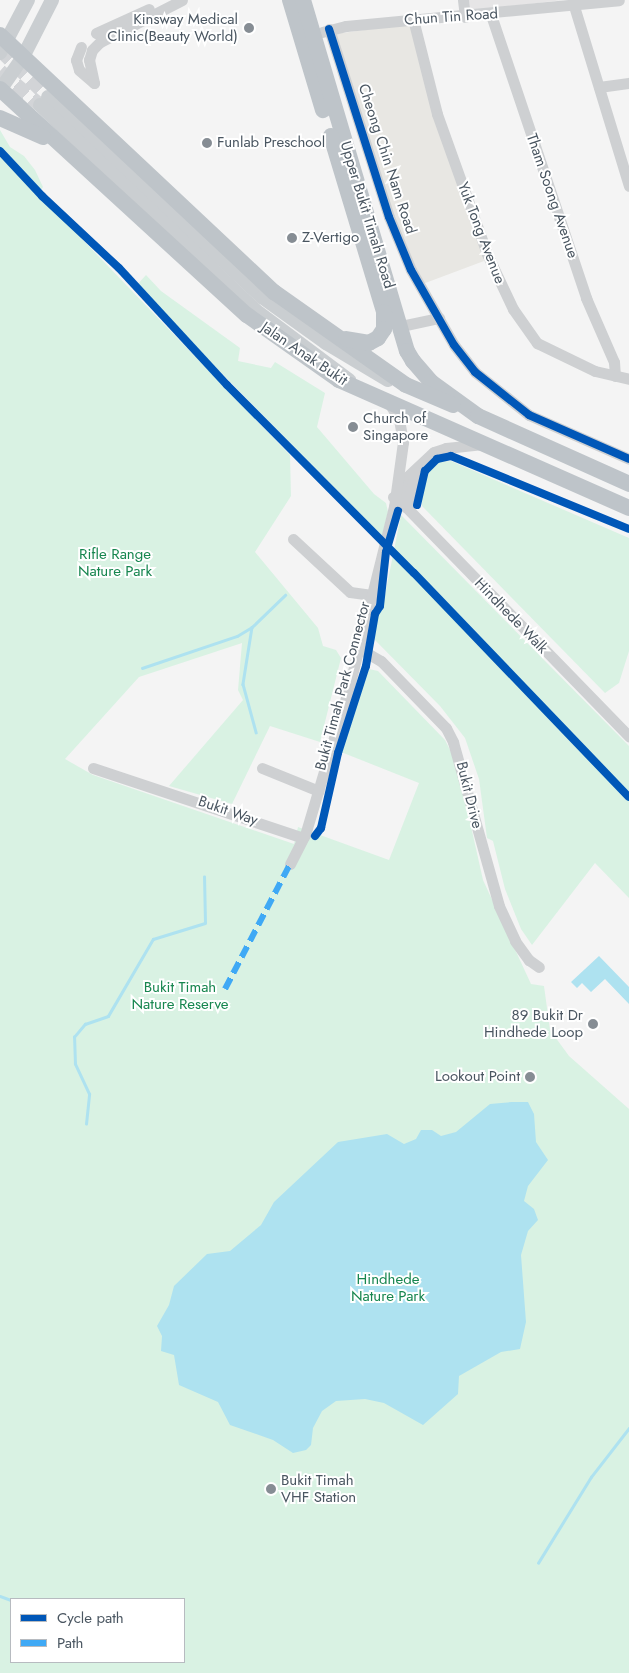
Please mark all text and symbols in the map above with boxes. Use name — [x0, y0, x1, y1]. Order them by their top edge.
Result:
street label: Chun Tin Road — [403, 5, 499, 29]
place label: Kinsway Medical Clinic(Beauty World) — [107, 10, 238, 45]
marker: Kinsway Medical Clinic(Beauty World) — [242, 21, 256, 35]
street label: Cheong Chin Nam Road — [354, 82, 420, 236]
street label: Tham Soong Avenue — [522, 131, 582, 261]
place label: Funlab Preschool — [217, 134, 325, 152]
marker: Funlab Preschool — [201, 137, 213, 149]
street label: Upper Bukit Timah Road — [336, 139, 398, 291]
street label: Yuk Tong Avenue — [453, 180, 509, 286]
place label: Z-Vertigo — [302, 229, 359, 247]
marker: Z-Vertigo — [286, 232, 298, 244]
street label: Jalan Anak Bukit — [257, 318, 351, 390]
place label: Church of Singapore — [363, 409, 428, 444]
marker: Church of Singapore — [347, 421, 359, 433]
park label: Rifle Range Nature Park — [78, 545, 152, 580]
street label: Hindhede Walk — [470, 574, 552, 658]
street label: Bukit Timah Park Connector — [312, 599, 374, 773]
street label: Bukit Drive — [452, 760, 486, 830]
street label: Bukit Way — [196, 792, 260, 830]
park label: Bukit Timah Nature Reserve — [131, 978, 229, 1013]
place label: 89 Bukit Dr Hindhede Loop — [484, 1006, 583, 1041]
marker: 89 Bukit Dr Hindhede Loop — [587, 1018, 599, 1030]
place label: Lookout Point — [435, 1068, 520, 1086]
marker: Lookout Point — [524, 1071, 536, 1083]
park label: Hindhede Nature Park — [351, 1270, 425, 1305]
place label: Bukit Timah VHF Station — [281, 1471, 356, 1506]
marker: Bukit Timah VHF Station — [265, 1483, 277, 1495]
legend — [10, 1598, 185, 1663]
text: Cycle path — [57, 1607, 124, 1629]
text: Path — [57, 1632, 83, 1654]

